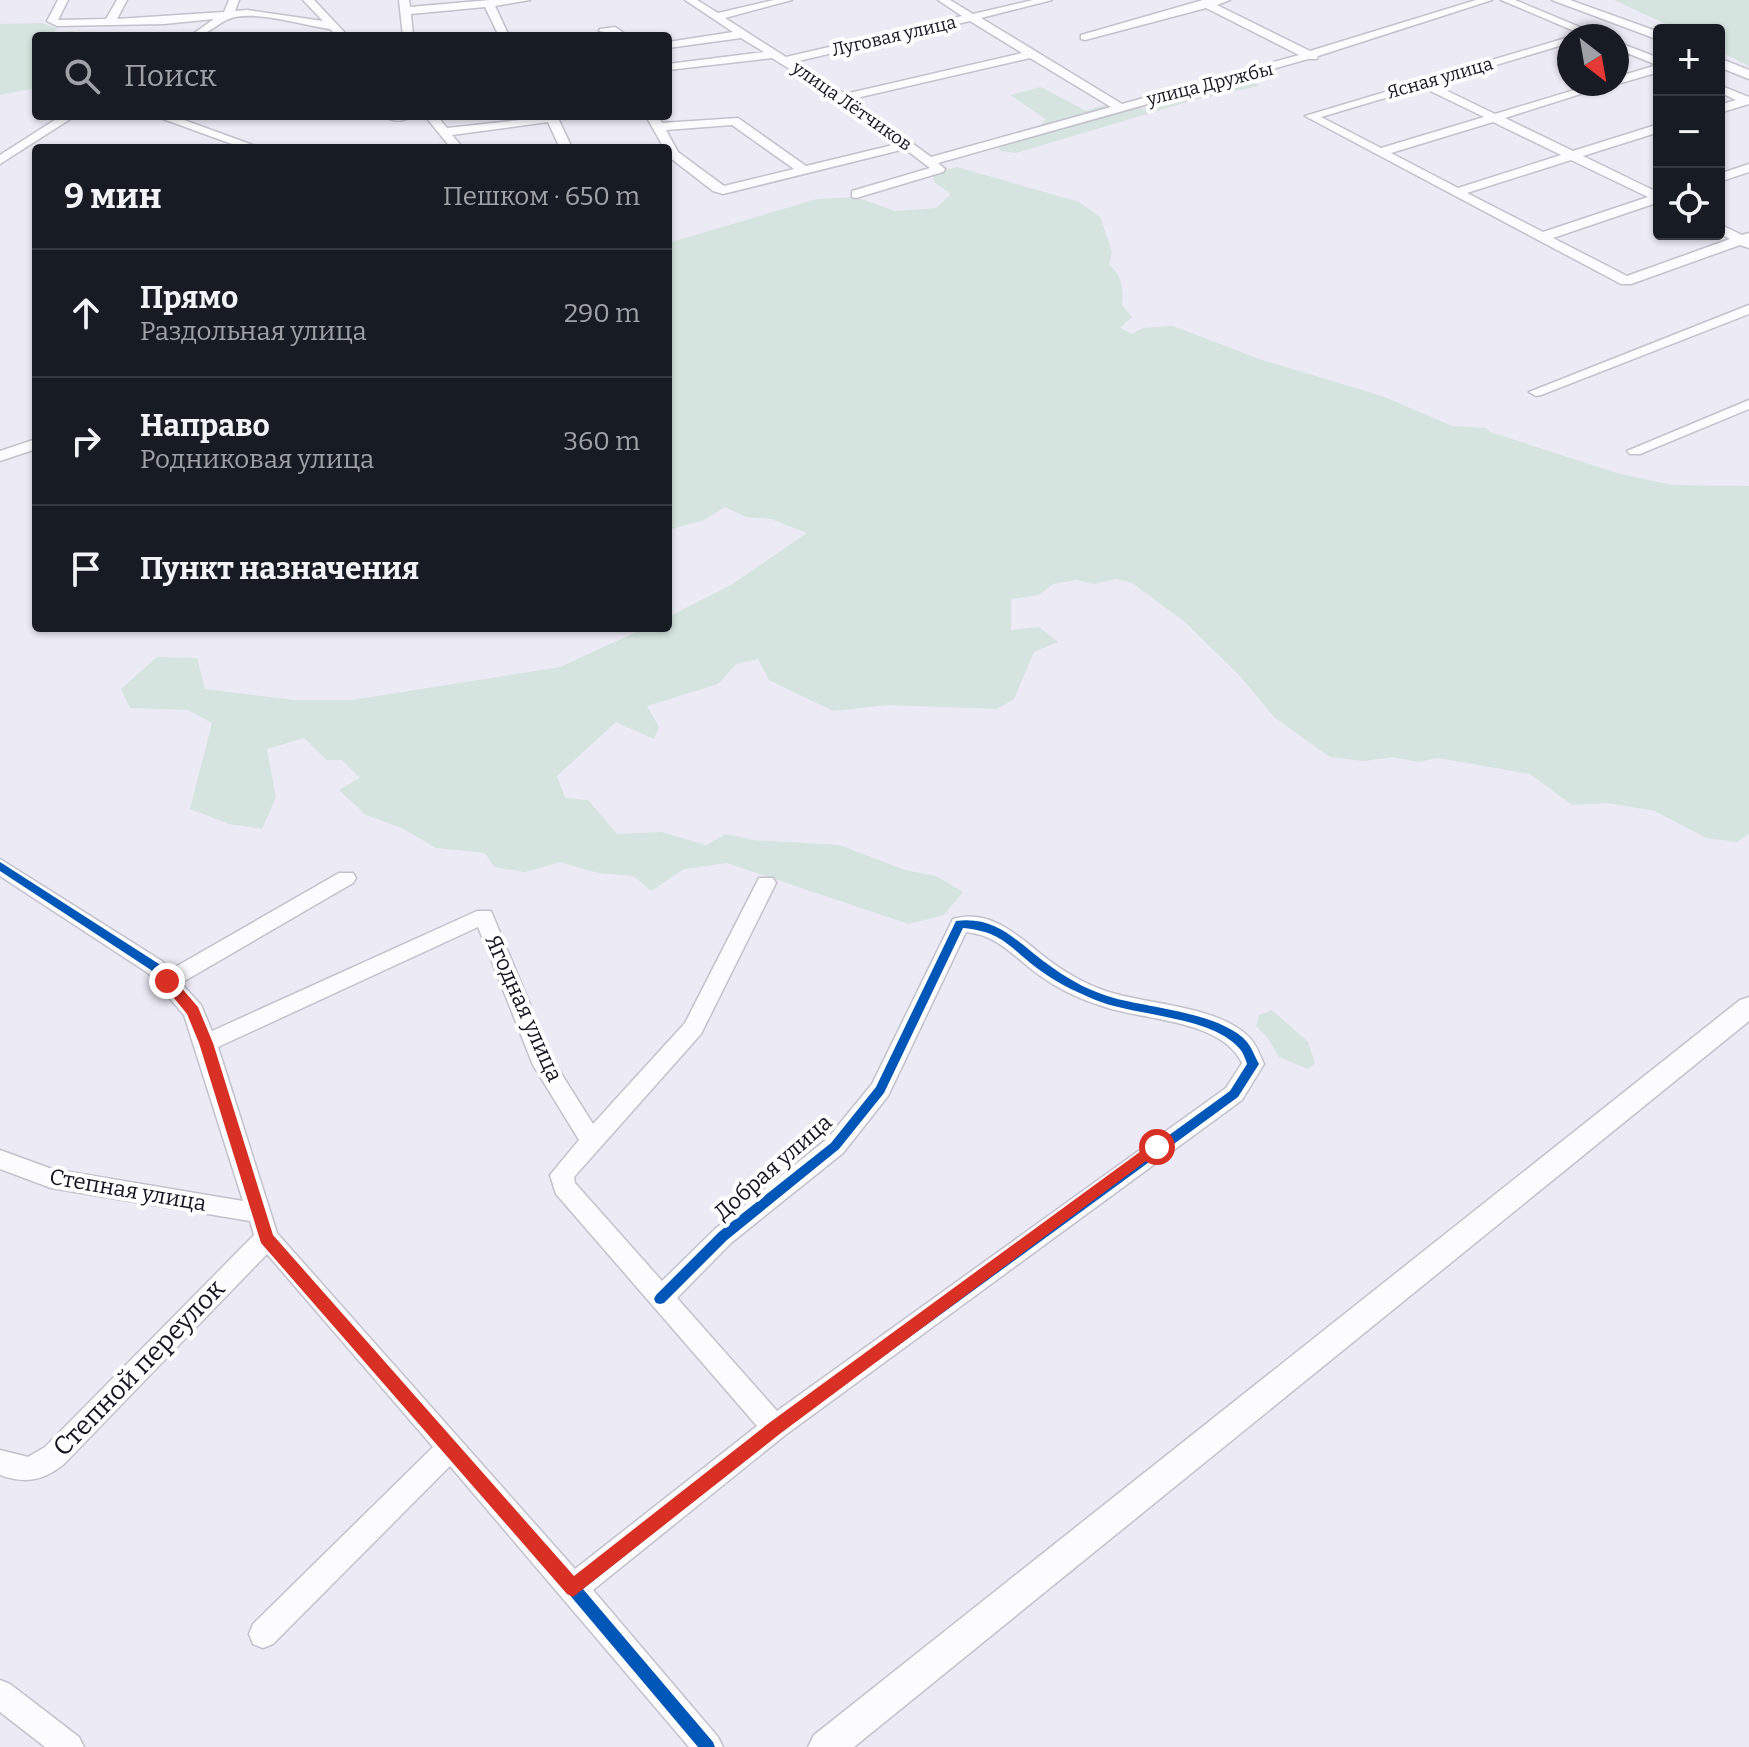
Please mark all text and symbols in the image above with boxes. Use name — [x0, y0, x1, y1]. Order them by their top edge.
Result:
street label: Луговая улица — [830, 11, 958, 61]
north arrow — [1557, 24, 1629, 96]
map controls — [1653, 24, 1725, 240]
button: + — [1653, 24, 1725, 96]
search box — [32, 32, 672, 120]
street label: Ясная улица — [1385, 52, 1495, 104]
icon: search — [60, 54, 104, 98]
street label: улица Лётчиков — [787, 56, 916, 155]
text: Поиск — [124, 58, 217, 94]
street label: улица Дружбы — [1144, 58, 1275, 111]
button: − — [1653, 96, 1725, 168]
button: locate — [1653, 168, 1725, 240]
text: 9 мин — [64, 176, 161, 217]
text: Пешком · 650 m — [443, 181, 640, 212]
text: Прямо — [140, 280, 238, 316]
icon: ahead — [64, 291, 108, 335]
text: 290 m — [564, 298, 640, 329]
text: Раздольная улица — [140, 316, 367, 347]
text: Направо — [140, 408, 270, 444]
icon: right — [64, 419, 108, 463]
text: 360 m — [563, 426, 640, 457]
text: Родниковая улица — [140, 444, 374, 475]
icon: arrive — [64, 547, 108, 591]
text: Пункт назначения — [140, 551, 419, 587]
street label: Ягодная улица — [480, 930, 568, 1086]
route end — [149, 963, 185, 999]
street label: Добрая улица — [709, 1109, 837, 1225]
route start — [1139, 1129, 1175, 1165]
street label: Степная улица — [47, 1163, 209, 1217]
street label: Степной переулок — [47, 1273, 232, 1463]

